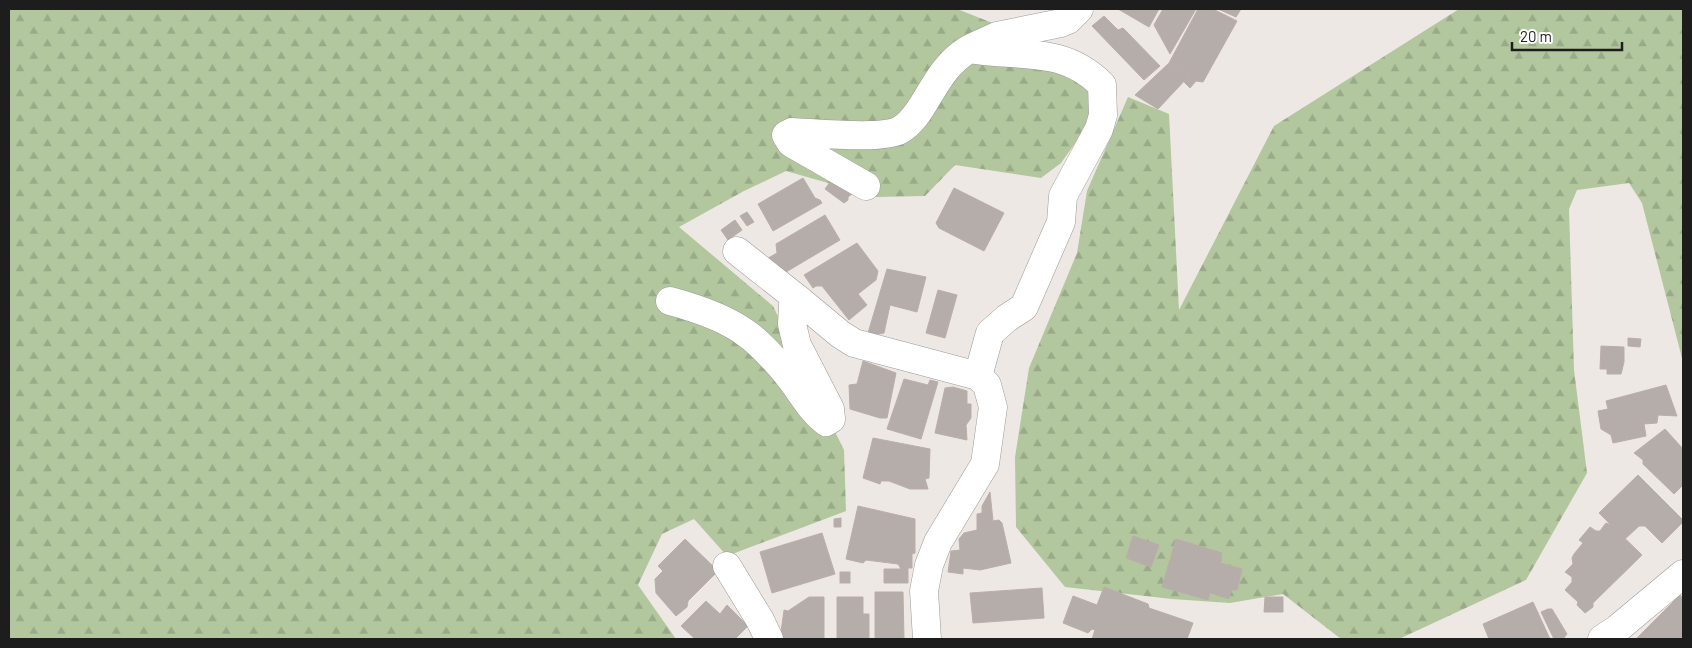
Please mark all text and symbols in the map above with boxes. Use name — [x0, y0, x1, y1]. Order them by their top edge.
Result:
scale bar — [1512, 20, 1622, 52]
text: 20 m — [1520, 27, 1552, 45]

